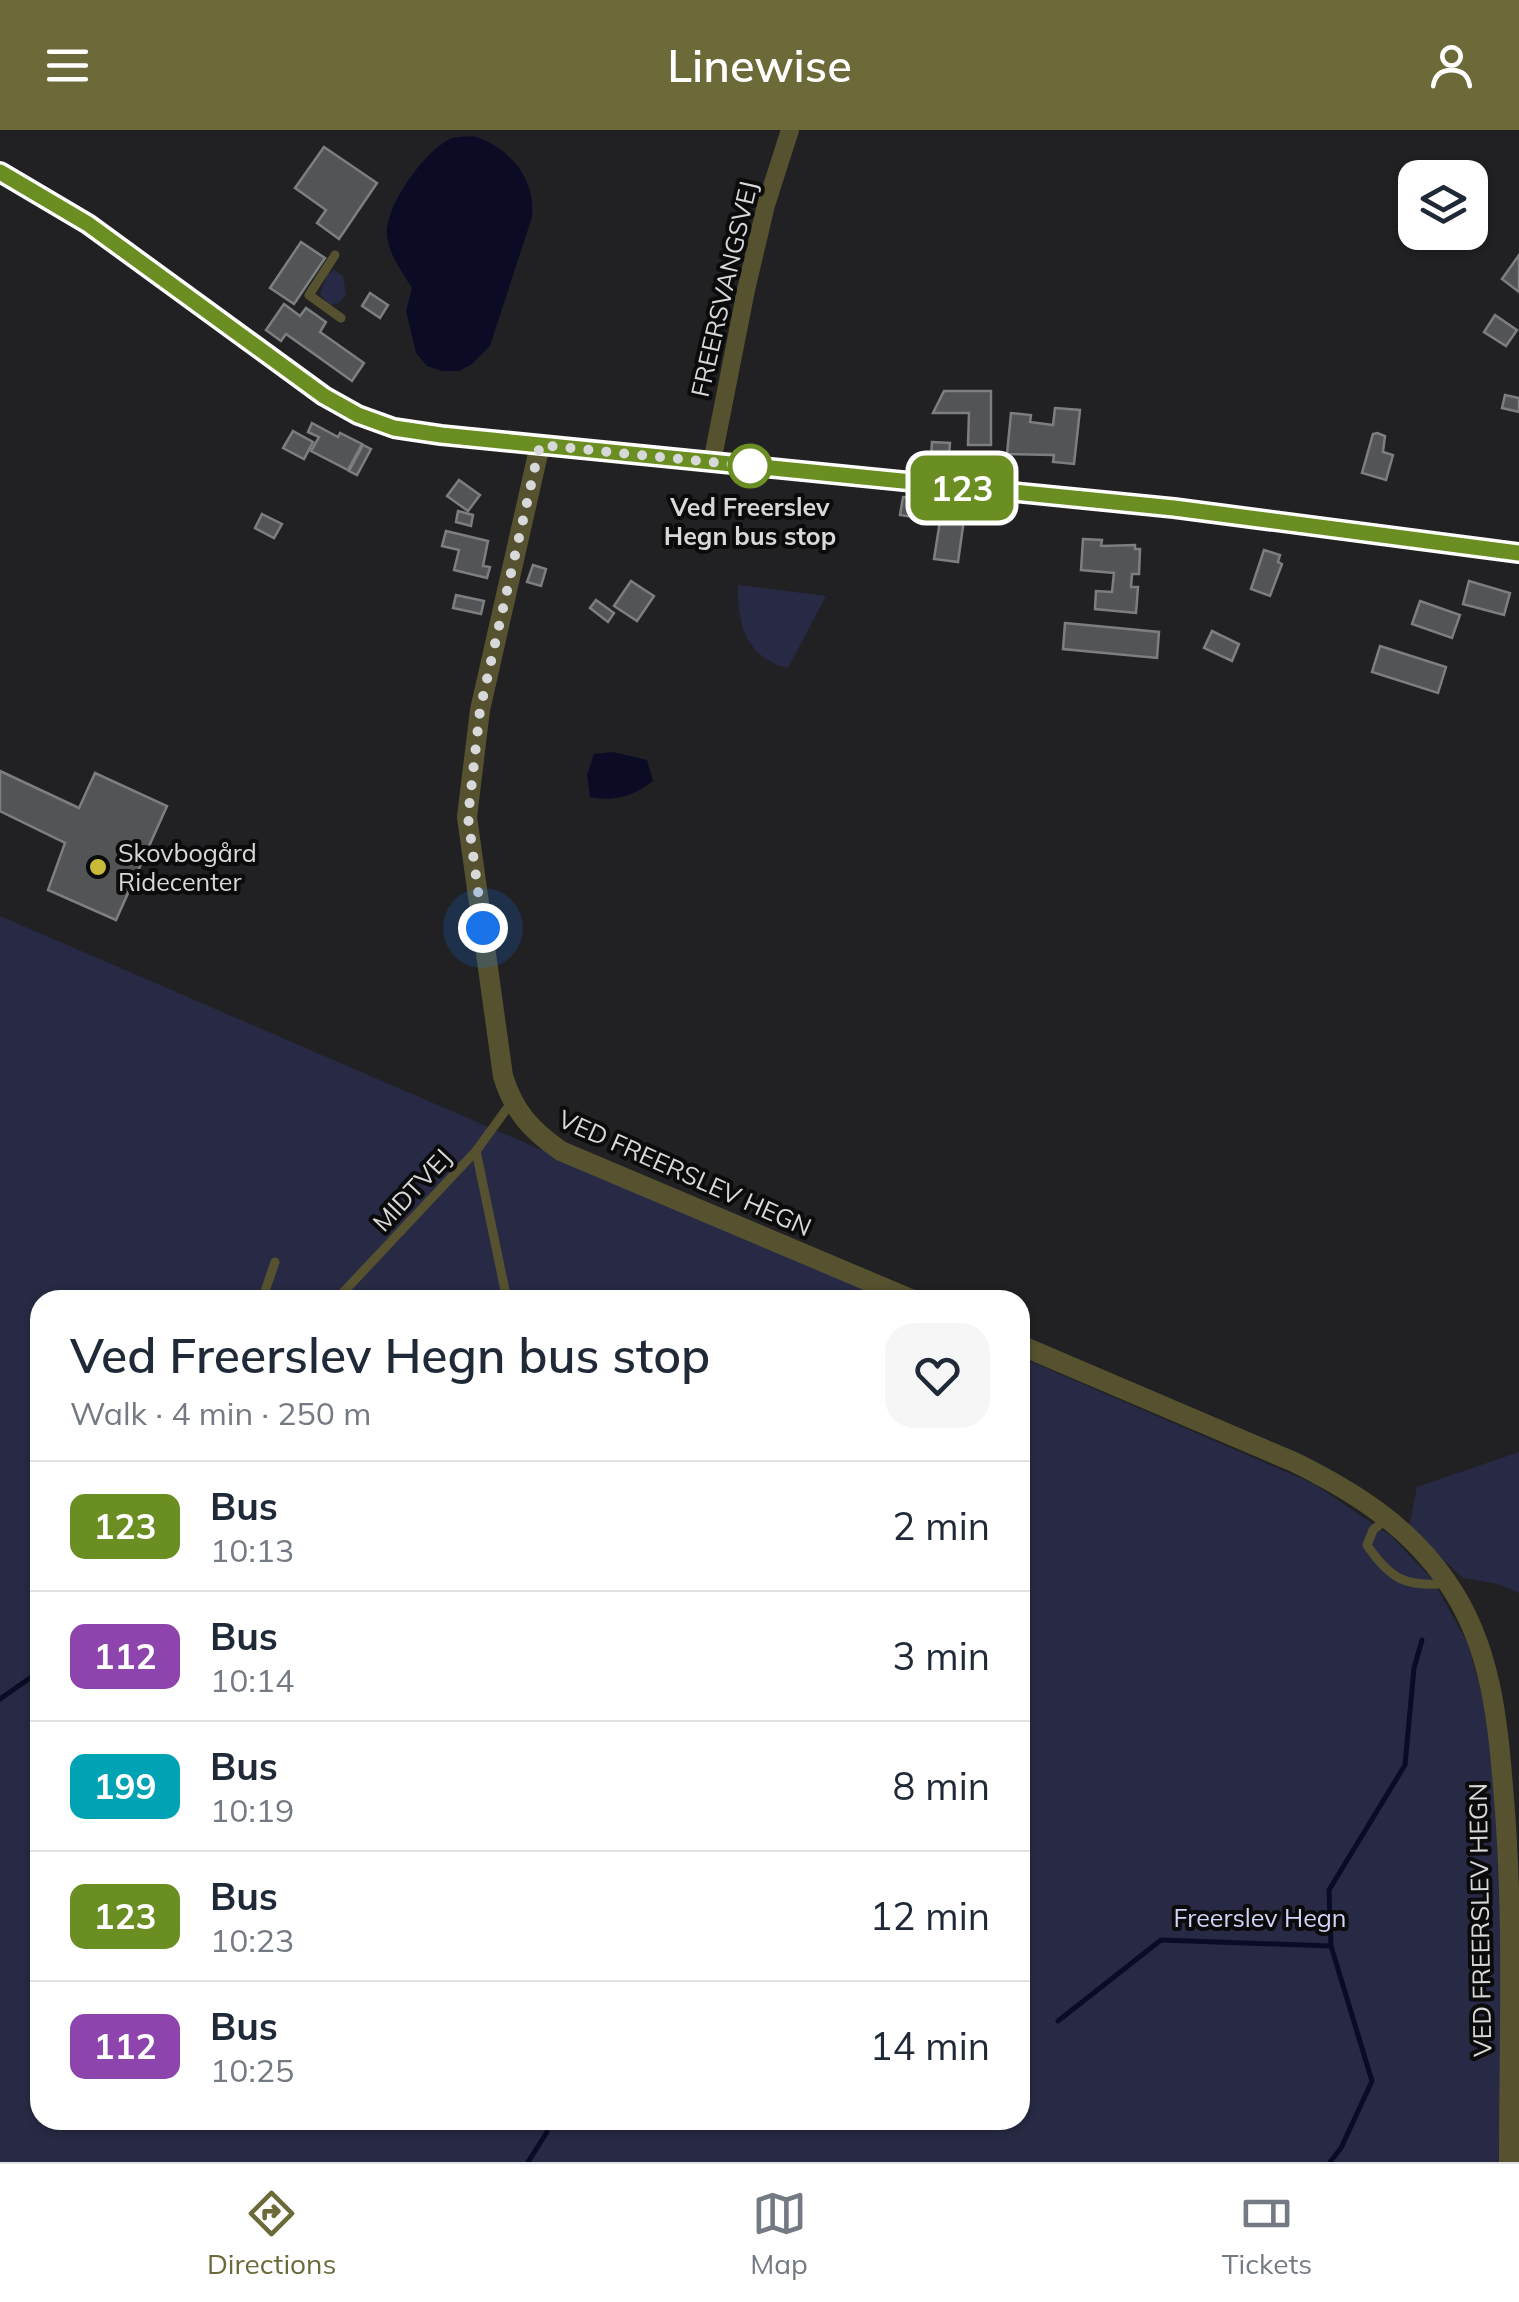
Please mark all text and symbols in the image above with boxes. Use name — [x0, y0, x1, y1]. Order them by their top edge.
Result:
text: Linewise — [667, 37, 852, 93]
icon: menu — [40, 38, 95, 93]
icon: person — [1424, 38, 1479, 93]
map controls — [1398, 160, 1488, 250]
button: layers — [1398, 160, 1488, 250]
street label: FREERSVANGSVEJ — [684, 178, 763, 400]
marker: Ved Freerslev Hegn bus stop — [729, 445, 771, 487]
line badge: 123 — [904, 456, 1020, 520]
text: 123 — [930, 466, 994, 510]
place label: Ved Freerslev Hegn bus stop — [664, 491, 836, 551]
place label: Skovbogård Ridecenter — [118, 837, 257, 897]
marker: Skovbogård Ridecenter — [87, 856, 109, 878]
your location — [458, 903, 508, 953]
street label: VED FREERSLEV HEGN — [554, 1103, 817, 1242]
street label: MIDTVEJ — [366, 1142, 458, 1237]
button: heart — [885, 1323, 990, 1428]
text: Ved Freerslev Hegn bus stop — [70, 1325, 710, 1385]
text: Walk · 4 min · 250 m — [70, 1393, 371, 1433]
text: Bus — [210, 1482, 278, 1530]
text: 2 min — [893, 1502, 990, 1550]
text: 123 — [93, 1504, 157, 1548]
text: 10:13 — [210, 1530, 294, 1570]
text: Bus — [210, 1612, 278, 1660]
text: 3 min — [893, 1632, 990, 1680]
text: 112 — [93, 1634, 157, 1678]
text: 10:14 — [210, 1660, 294, 1700]
text: Bus — [210, 1742, 278, 1790]
text: 8 min — [893, 1762, 990, 1810]
text: 199 — [93, 1764, 157, 1808]
street label: VED FREERSLEV HEGN — [1462, 1783, 1497, 2057]
text: 10:19 — [210, 1790, 294, 1830]
text: Bus — [210, 1872, 278, 1920]
text: 12 min — [870, 1892, 990, 1940]
text: 123 — [93, 1894, 157, 1938]
park label: Freerslev Hegn — [1174, 1902, 1346, 1933]
text: 10:23 — [210, 1920, 294, 1960]
text: Bus — [210, 2002, 278, 2050]
text: 14 min — [870, 2022, 990, 2070]
text: 112 — [93, 2024, 157, 2068]
text: 10:25 — [210, 2050, 294, 2090]
tab: Directions — [207, 2186, 336, 2281]
tab: Map — [750, 2186, 808, 2281]
tab: Tickets — [1222, 2186, 1312, 2281]

